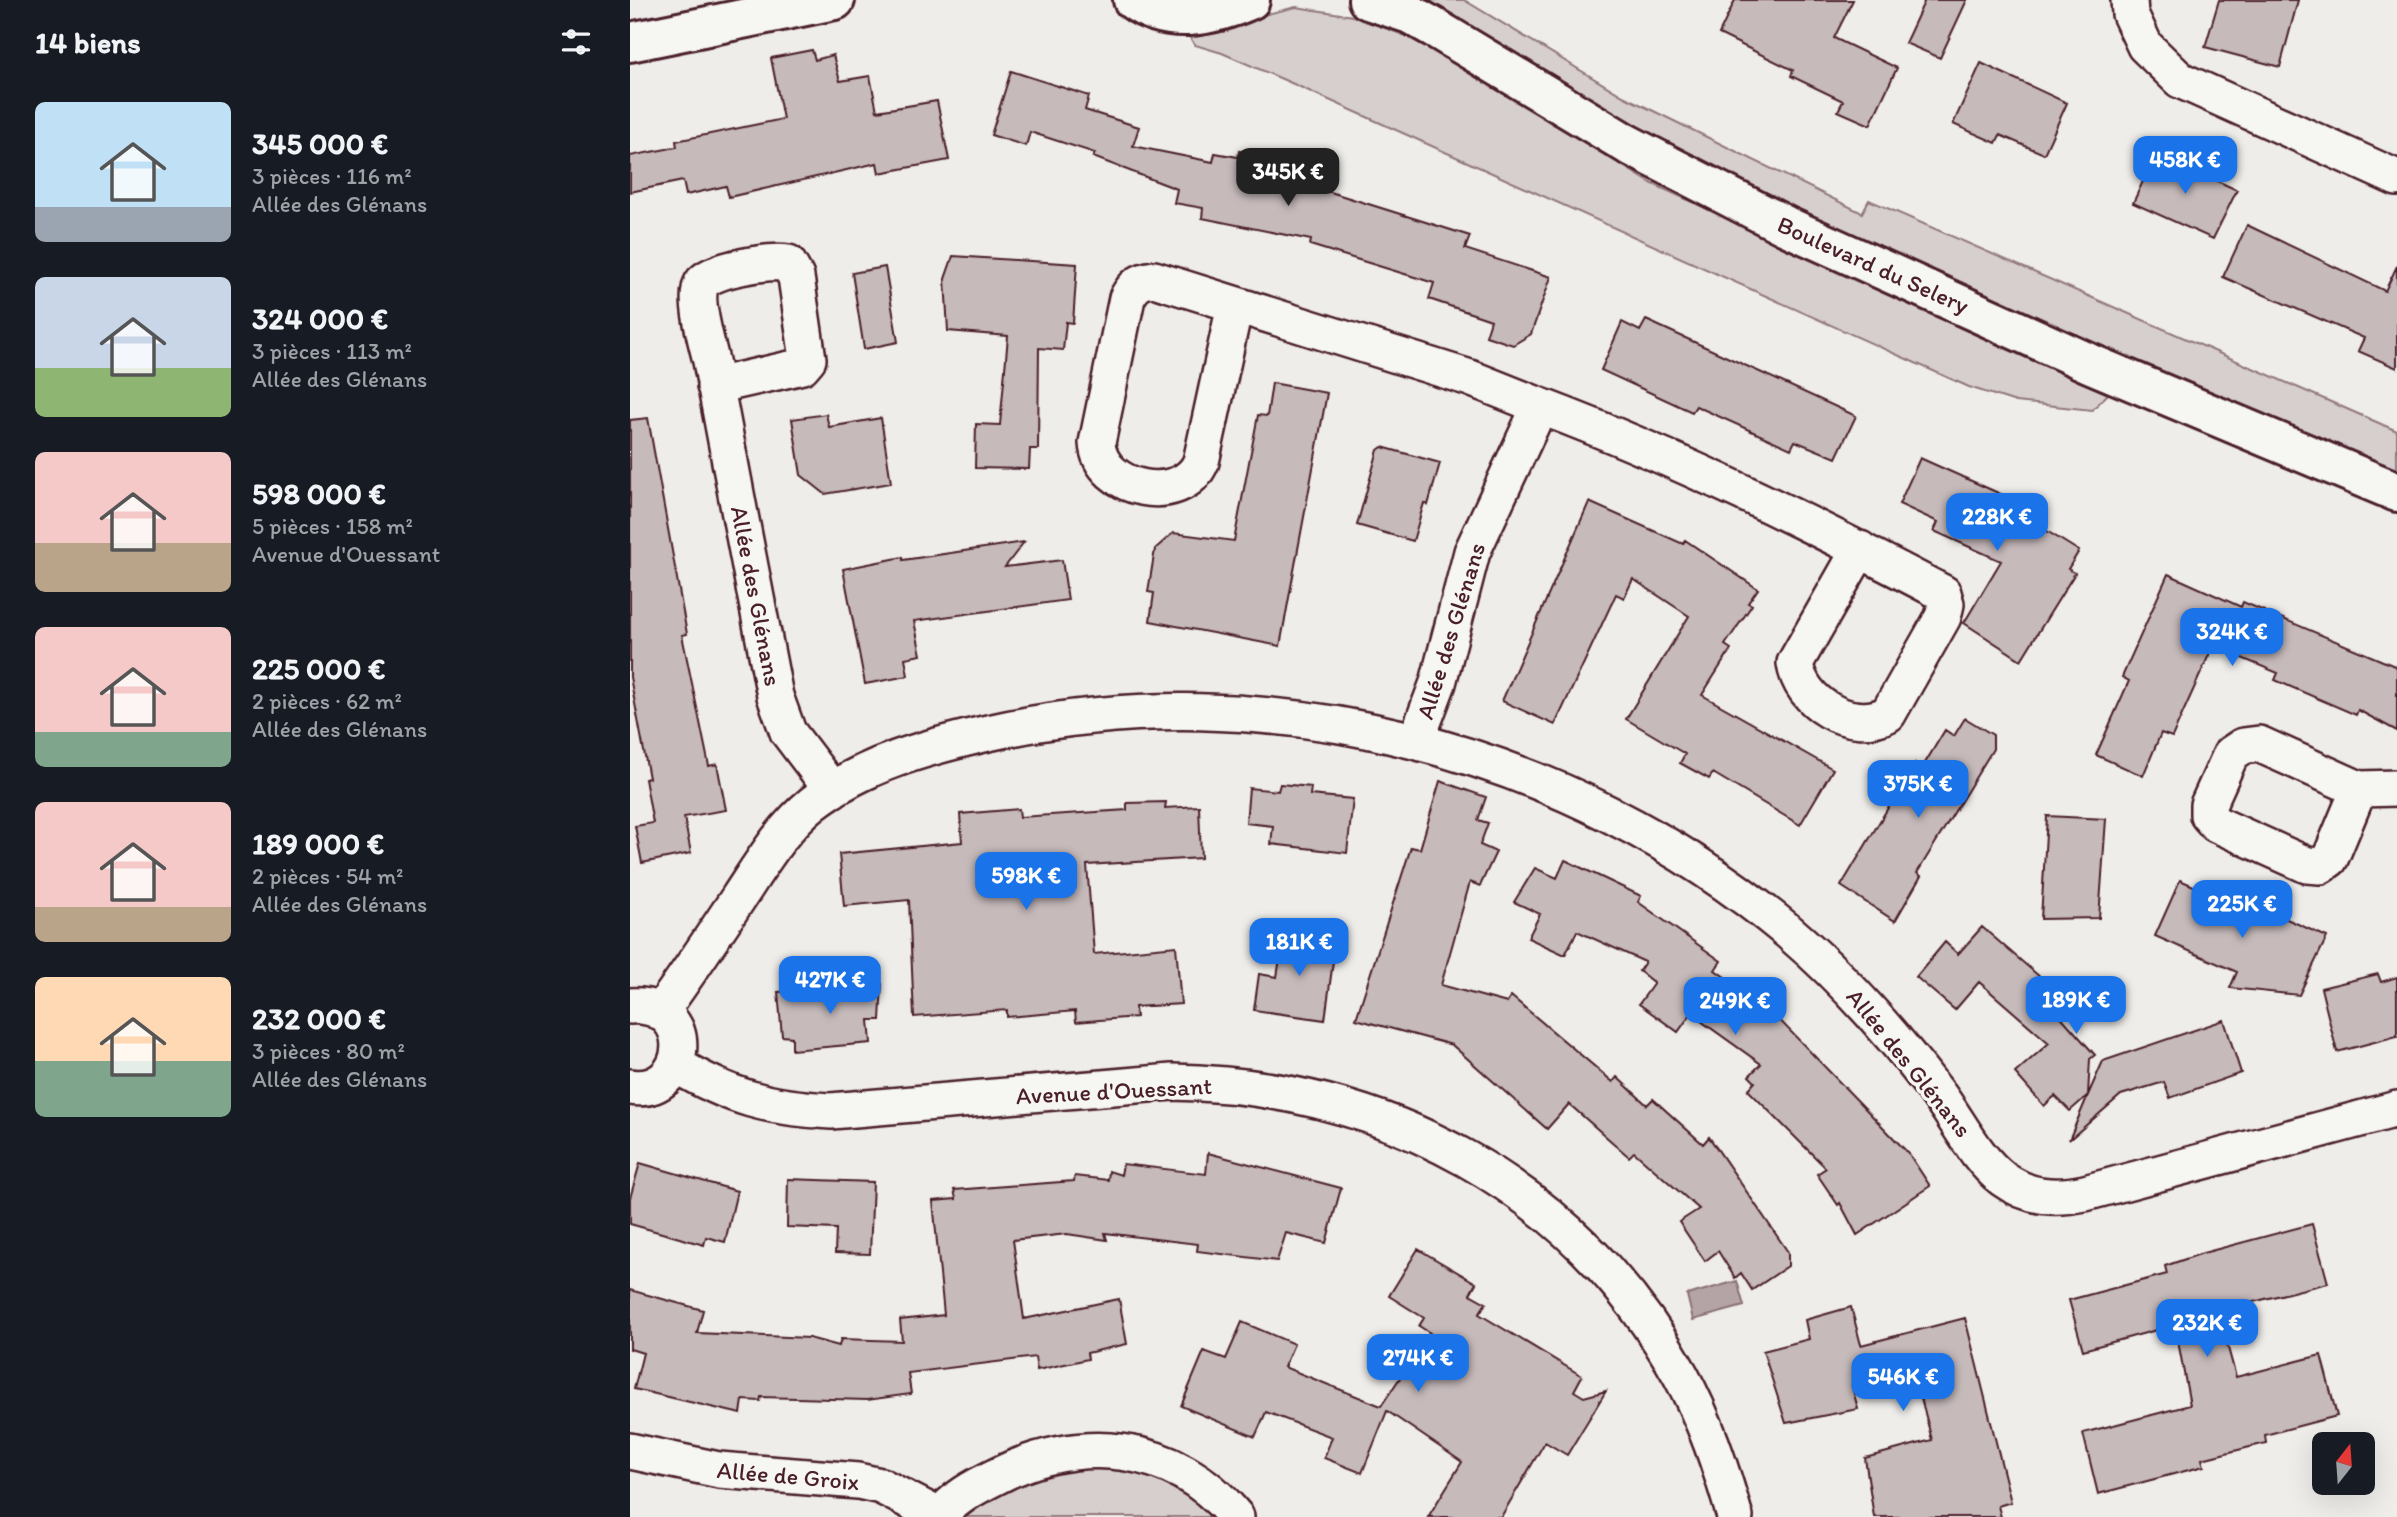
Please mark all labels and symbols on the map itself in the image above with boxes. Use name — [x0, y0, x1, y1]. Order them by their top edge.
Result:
pin: 458K € — [2128, 136, 2242, 196]
pin: 345K € — [1231, 148, 1345, 208]
street label: Boulevard du Selery — [1773, 209, 1973, 320]
pin: 228K € — [1940, 494, 2054, 553]
street label: Allée des Glénans — [725, 503, 788, 688]
street label: Allée des Glénans — [1410, 539, 1491, 723]
pin: 324K € — [2175, 608, 2289, 668]
pin: 375K € — [1861, 760, 1975, 820]
pin: 598K € — [969, 852, 1083, 912]
pin: 225K € — [2185, 880, 2299, 940]
pin: 181K € — [1242, 918, 1356, 978]
pin: 427K € — [773, 956, 887, 1016]
pin: 189K € — [2019, 976, 2133, 1036]
pin: 249K € — [1678, 978, 1792, 1037]
street label: Allée des Glénans — [1841, 982, 1978, 1143]
street label: Avenue d'Ouessant — [1015, 1071, 1213, 1110]
pin: 232K € — [2150, 1300, 2264, 1359]
pin: 274K € — [1361, 1334, 1475, 1394]
pin: 546K € — [1846, 1354, 1960, 1413]
north arrow — [2312, 1432, 2375, 1494]
street label: Allée de Groix — [716, 1455, 860, 1496]

